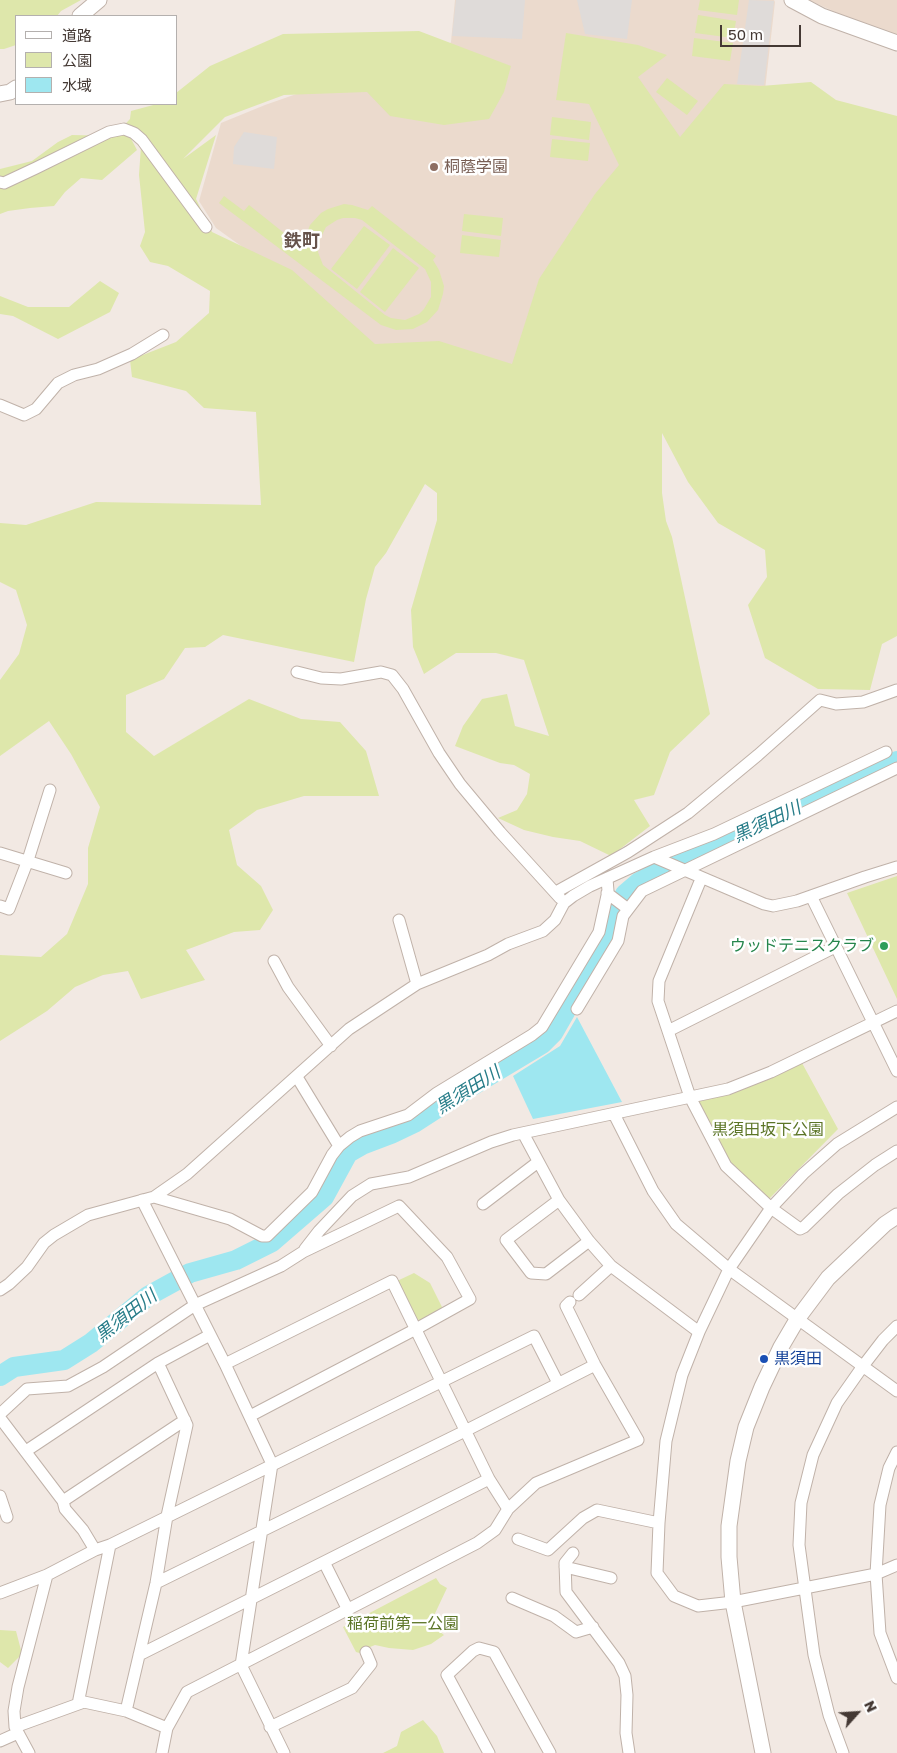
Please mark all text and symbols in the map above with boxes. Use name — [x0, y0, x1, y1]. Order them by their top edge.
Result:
legend — [15, 15, 178, 105]
scale bar — [722, 15, 803, 47]
text: 50 m — [728, 25, 763, 43]
text: 道路 — [62, 26, 92, 44]
text: 公園 — [62, 51, 92, 69]
text: 水域 — [62, 76, 92, 94]
place label: 桐蔭学園 — [444, 157, 508, 177]
marker: 桐蔭学園 — [428, 161, 440, 173]
district label: 鉄町 — [284, 230, 320, 252]
water label: 黒須田川 — [730, 797, 804, 847]
place label: ウッドテニスクラブ — [730, 936, 874, 956]
marker: ウッドテニスクラブ — [878, 940, 890, 952]
water label: 黒須田川 — [432, 1062, 504, 1118]
park label: 黒須田坂下公園 — [712, 1120, 824, 1140]
water label: 黒須田川 — [91, 1285, 161, 1347]
place label: 黒須田 — [774, 1349, 822, 1369]
marker: 黒須田 — [758, 1353, 770, 1365]
park label: 稲荷前第一公園 — [347, 1614, 459, 1634]
north arrow — [832, 1688, 882, 1738]
text: N — [861, 1698, 881, 1715]

